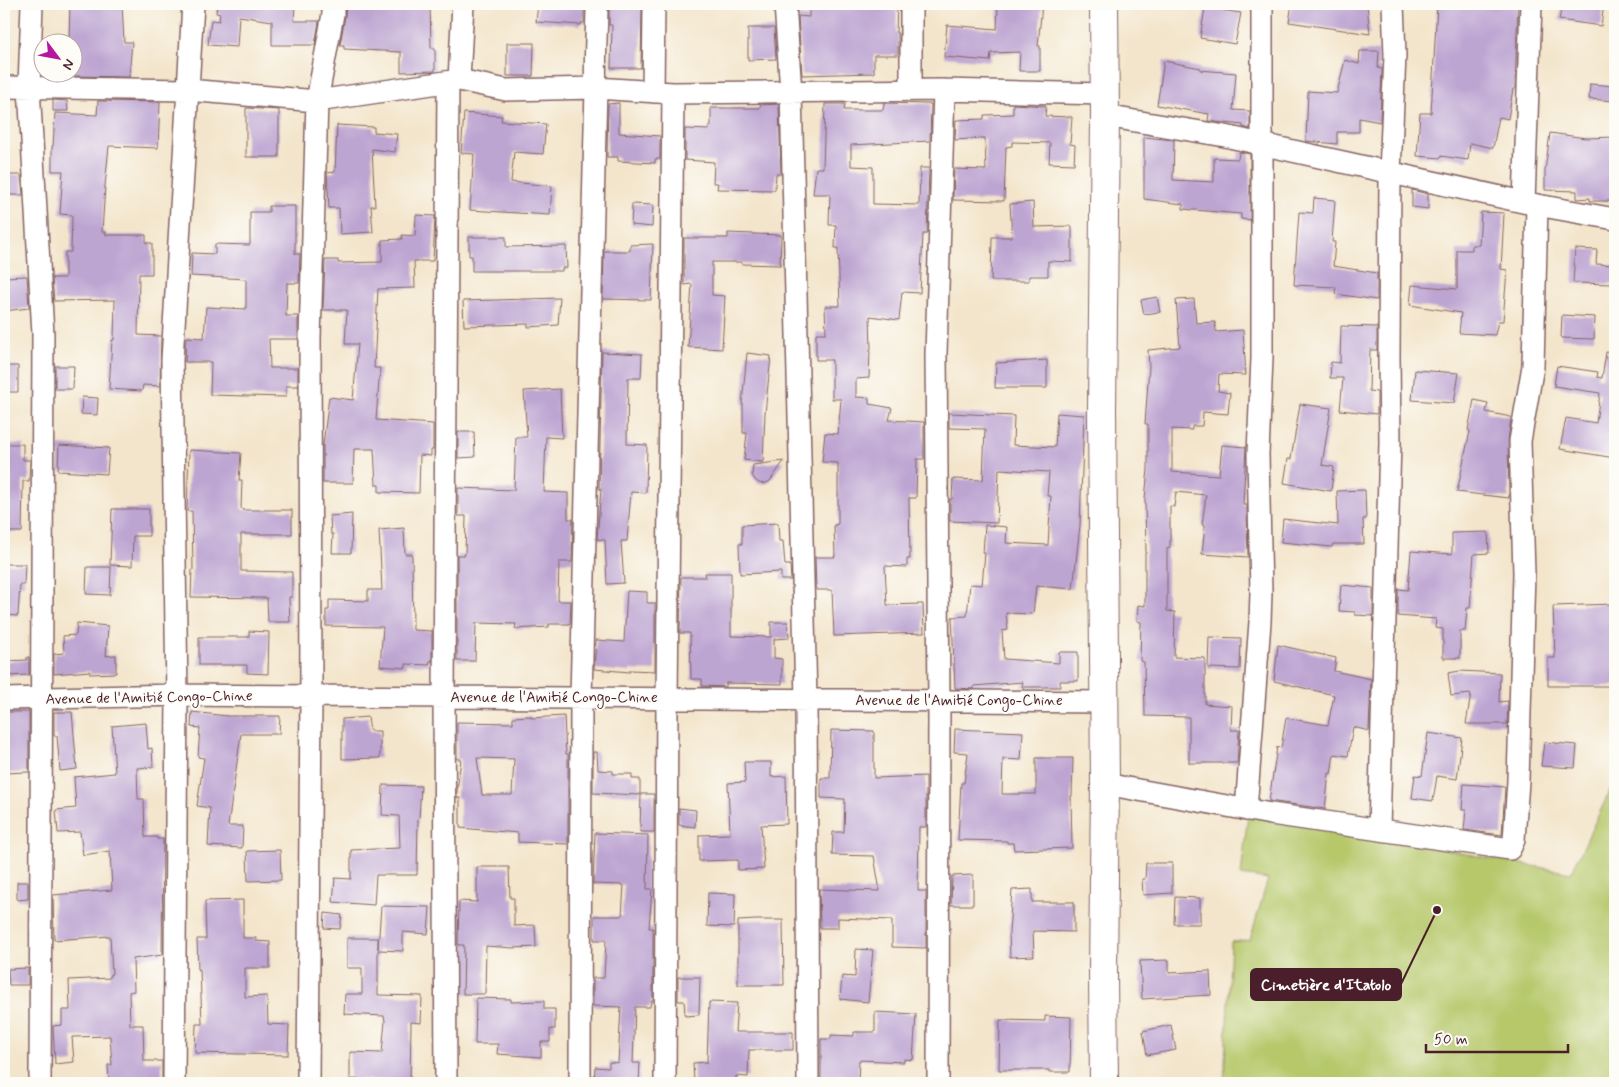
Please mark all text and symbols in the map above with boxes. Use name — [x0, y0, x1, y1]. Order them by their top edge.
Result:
north arrow — [32, 32, 82, 82]
text: N — [58, 56, 78, 73]
street label: Avenue de l'Amitié Congo-Chine — [45, 686, 253, 711]
street label: Avenue de l'Amitié Congo-Chine — [450, 688, 658, 709]
street label: Avenue de l'Amitié Congo-Chine — [855, 691, 1063, 712]
callout: Cimetière d'Itatolo — [1251, 969, 1401, 1000]
text: Cimetière d'Itatolo — [1261, 975, 1391, 996]
scale bar — [1426, 1022, 1569, 1054]
text: 50 m — [1434, 1030, 1468, 1050]

